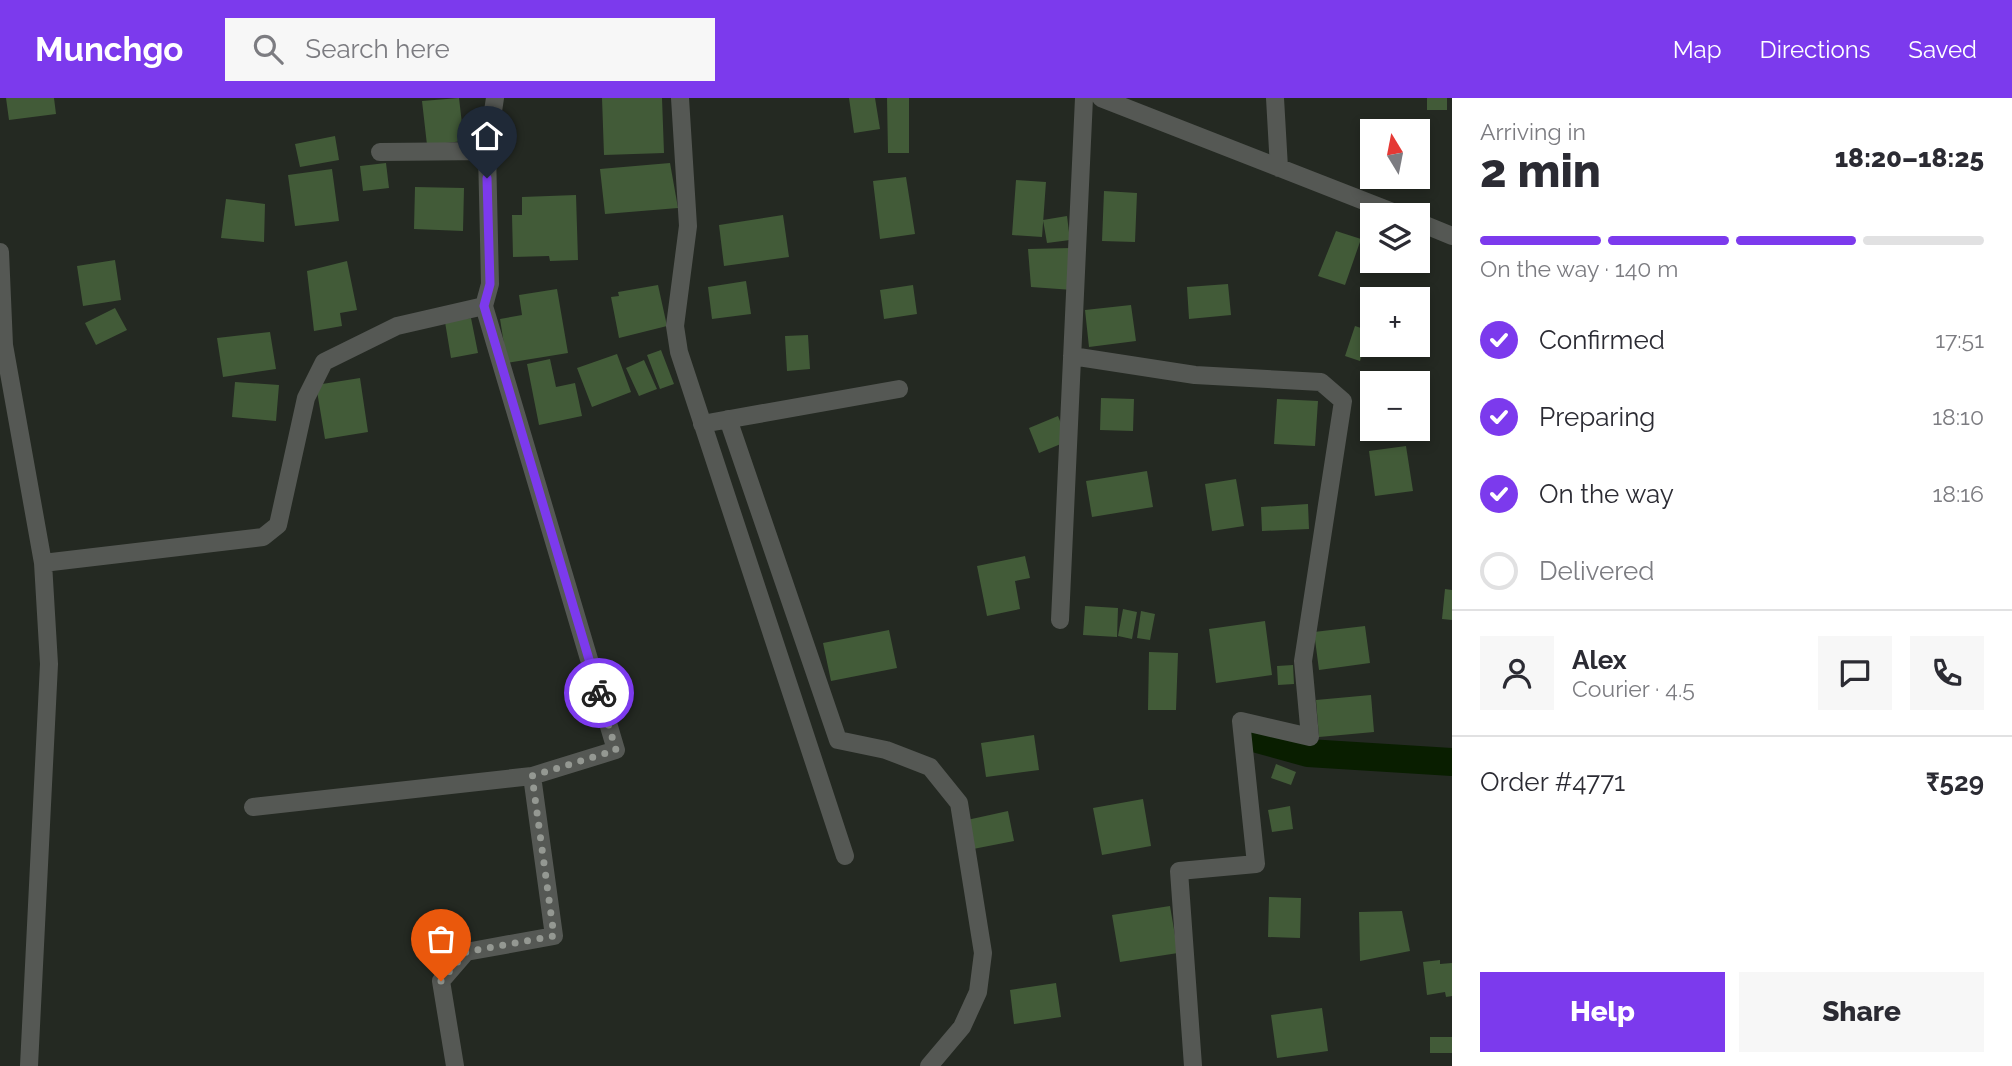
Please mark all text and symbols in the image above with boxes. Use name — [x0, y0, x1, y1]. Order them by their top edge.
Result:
search box — [225, 18, 715, 81]
text: Munchgo — [35, 30, 183, 69]
icon: search — [249, 30, 287, 68]
text: Search here — [305, 34, 450, 64]
text: Map — [1673, 35, 1722, 64]
text: Directions — [1760, 35, 1870, 64]
text: Saved — [1908, 35, 1977, 64]
pin — [457, 106, 517, 178]
icon: home — [468, 117, 506, 155]
text: Arriving in — [1480, 118, 1586, 145]
north arrow — [1360, 119, 1430, 189]
map controls — [1360, 119, 1430, 441]
text: 18:20–18:25 — [1835, 143, 1984, 173]
text: 2 min — [1480, 144, 1601, 198]
button: layers — [1360, 203, 1430, 273]
text: On the way · 140 m — [1480, 255, 1678, 282]
button: + — [1360, 287, 1430, 357]
icon: check — [1480, 321, 1518, 359]
text: Confirmed — [1539, 325, 1665, 355]
text: 17:51 — [1935, 326, 1984, 353]
button: − — [1360, 371, 1430, 441]
icon: check — [1480, 398, 1518, 436]
text: Preparing — [1539, 402, 1655, 432]
text: 18:10 — [1932, 403, 1984, 430]
icon: check — [1480, 475, 1518, 513]
text: On the way — [1539, 479, 1674, 509]
text: 18:16 — [1932, 480, 1984, 507]
text: Delivered — [1539, 556, 1654, 586]
button: person — [1480, 636, 1554, 710]
button: chat — [1818, 636, 1892, 710]
button: phone — [1910, 636, 1984, 710]
text: Alex — [1572, 645, 1627, 675]
courier — [564, 658, 634, 728]
icon: bike — [580, 674, 618, 712]
text: Courier · 4.5 — [1572, 675, 1695, 702]
text: Order #4771 — [1480, 767, 1625, 797]
text: ₹529 — [1926, 767, 1984, 797]
pin — [411, 909, 471, 981]
icon: bag — [422, 920, 460, 958]
button: Help — [1480, 972, 1725, 1052]
button: Share — [1739, 972, 1984, 1052]

